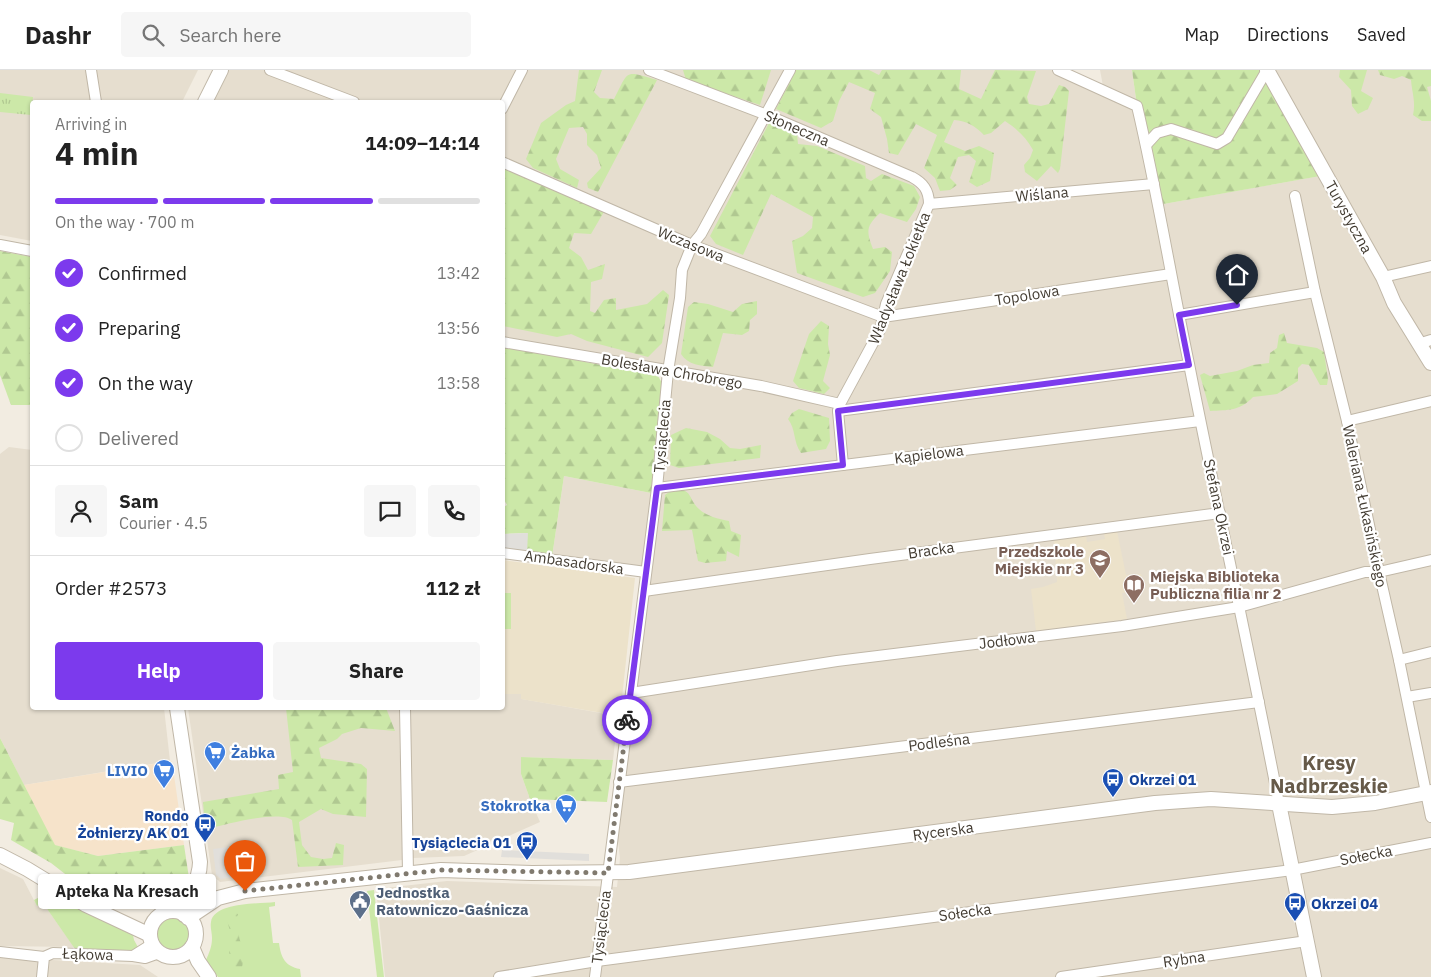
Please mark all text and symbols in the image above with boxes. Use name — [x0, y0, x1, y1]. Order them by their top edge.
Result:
search box — [121, 12, 471, 57]
text: Dashr — [25, 19, 91, 51]
icon: search — [139, 21, 167, 49]
text: Search here — [179, 23, 281, 47]
text: Map — [1184, 23, 1219, 46]
text: Directions — [1247, 23, 1329, 46]
text: Saved — [1357, 23, 1406, 46]
street label: Słoneczna — [761, 106, 833, 150]
text: Arriving in — [55, 114, 127, 134]
text: 14:09–14:14 — [365, 131, 480, 155]
text: 4 min — [55, 132, 139, 174]
street label: Turystyczna — [1321, 177, 1377, 257]
street label: Wiślana — [1015, 182, 1069, 206]
street label: Władysława Łokietka — [864, 209, 934, 347]
text: On the way · 700 m — [55, 212, 194, 232]
street label: Wczasowa — [655, 222, 727, 266]
pin — [1216, 254, 1258, 305]
icon: check — [55, 259, 83, 287]
text: Confirmed — [98, 261, 187, 285]
icon: home — [1223, 261, 1251, 289]
text: 13:42 — [437, 263, 480, 283]
street label: Topolowa — [993, 281, 1061, 309]
icon: check — [55, 314, 83, 342]
text: Preparing — [98, 316, 180, 340]
text: 13:56 — [437, 318, 480, 338]
street label: Bolesława Chrobrego — [600, 349, 744, 393]
icon: check — [55, 369, 83, 397]
text: On the way — [98, 371, 193, 395]
text: 13:58 — [437, 373, 480, 393]
street label: Tysiąclecia — [649, 398, 675, 474]
street label: Waleriana Łukasińskiego — [1338, 423, 1392, 589]
text: Delivered — [98, 426, 179, 450]
street label: Kąpielowa — [893, 440, 965, 468]
street label: Stefana Okrzei — [1200, 457, 1238, 557]
button: person — [55, 485, 107, 537]
button: chat — [364, 485, 416, 537]
button: phone — [428, 485, 480, 537]
text: Sam — [119, 489, 159, 513]
text: Courier · 4.5 — [119, 513, 208, 533]
street label: Bracka — [907, 537, 955, 563]
place label: Przedszkole Miejskie nr 3 — [995, 542, 1084, 578]
street label: Ambasadorska — [523, 546, 625, 578]
school or university icon: Przedszkole Miejskie nr 3 — [1088, 548, 1112, 579]
place label: Miejska Biblioteka Publiczna filia nr 2 — [1150, 567, 1281, 603]
library icon: Miejska Biblioteka Publiczna filia nr 2 — [1122, 573, 1146, 604]
text: Order #2573 — [55, 576, 167, 600]
text: 112 zł — [426, 576, 480, 600]
street label: Jodłowa — [978, 627, 1036, 653]
button: Help — [55, 642, 263, 700]
button: Share — [273, 642, 480, 700]
courier — [602, 695, 652, 745]
icon: bike — [613, 706, 641, 734]
street label: Podleśna — [907, 729, 971, 755]
supermarket icon: Żabka — [203, 740, 227, 771]
place label: Żabka — [231, 743, 275, 762]
district label: Kresy Nadbrzeskie — [1270, 749, 1388, 799]
supermarket icon: LIVIO — [152, 758, 176, 789]
place label: LIVIO — [107, 761, 148, 780]
bus stop icon: Okrzei 01 — [1101, 767, 1125, 798]
place label: Okrzei 01 — [1129, 770, 1196, 789]
supermarket icon: Stokrotka — [554, 793, 578, 824]
place label: Stokrotka — [481, 796, 550, 815]
place label: Rondo Żołnierzy AK 01 — [78, 806, 189, 842]
bus stop icon: Rondo Żołnierzy AK 01 — [193, 812, 217, 843]
street label: Rycerska — [911, 817, 975, 845]
bus stop icon: Tysiąclecia 01 — [515, 830, 539, 861]
place label: Tysiąclecia 01 — [412, 833, 511, 852]
pin — [224, 840, 266, 891]
street label: Sołecka — [1338, 841, 1394, 869]
icon: bag — [231, 847, 259, 875]
callout: Apteka Na Kresach — [38, 874, 215, 908]
text: Apteka Na Kresach — [55, 881, 199, 901]
place label: Jednostka Ratowniczo-Gaśnicza — [376, 883, 529, 919]
public building icon: Jednostka Ratowniczo-Gaśnicza — [348, 889, 372, 920]
street label: Tysiąclecia — [587, 889, 615, 965]
bus stop icon: Okrzei 04 — [1283, 891, 1307, 922]
place label: Okrzei 04 — [1311, 894, 1378, 913]
street label: Sołecka — [937, 899, 993, 925]
street label: Łąkowa — [61, 944, 114, 964]
street label: Rybna — [1162, 947, 1206, 971]

